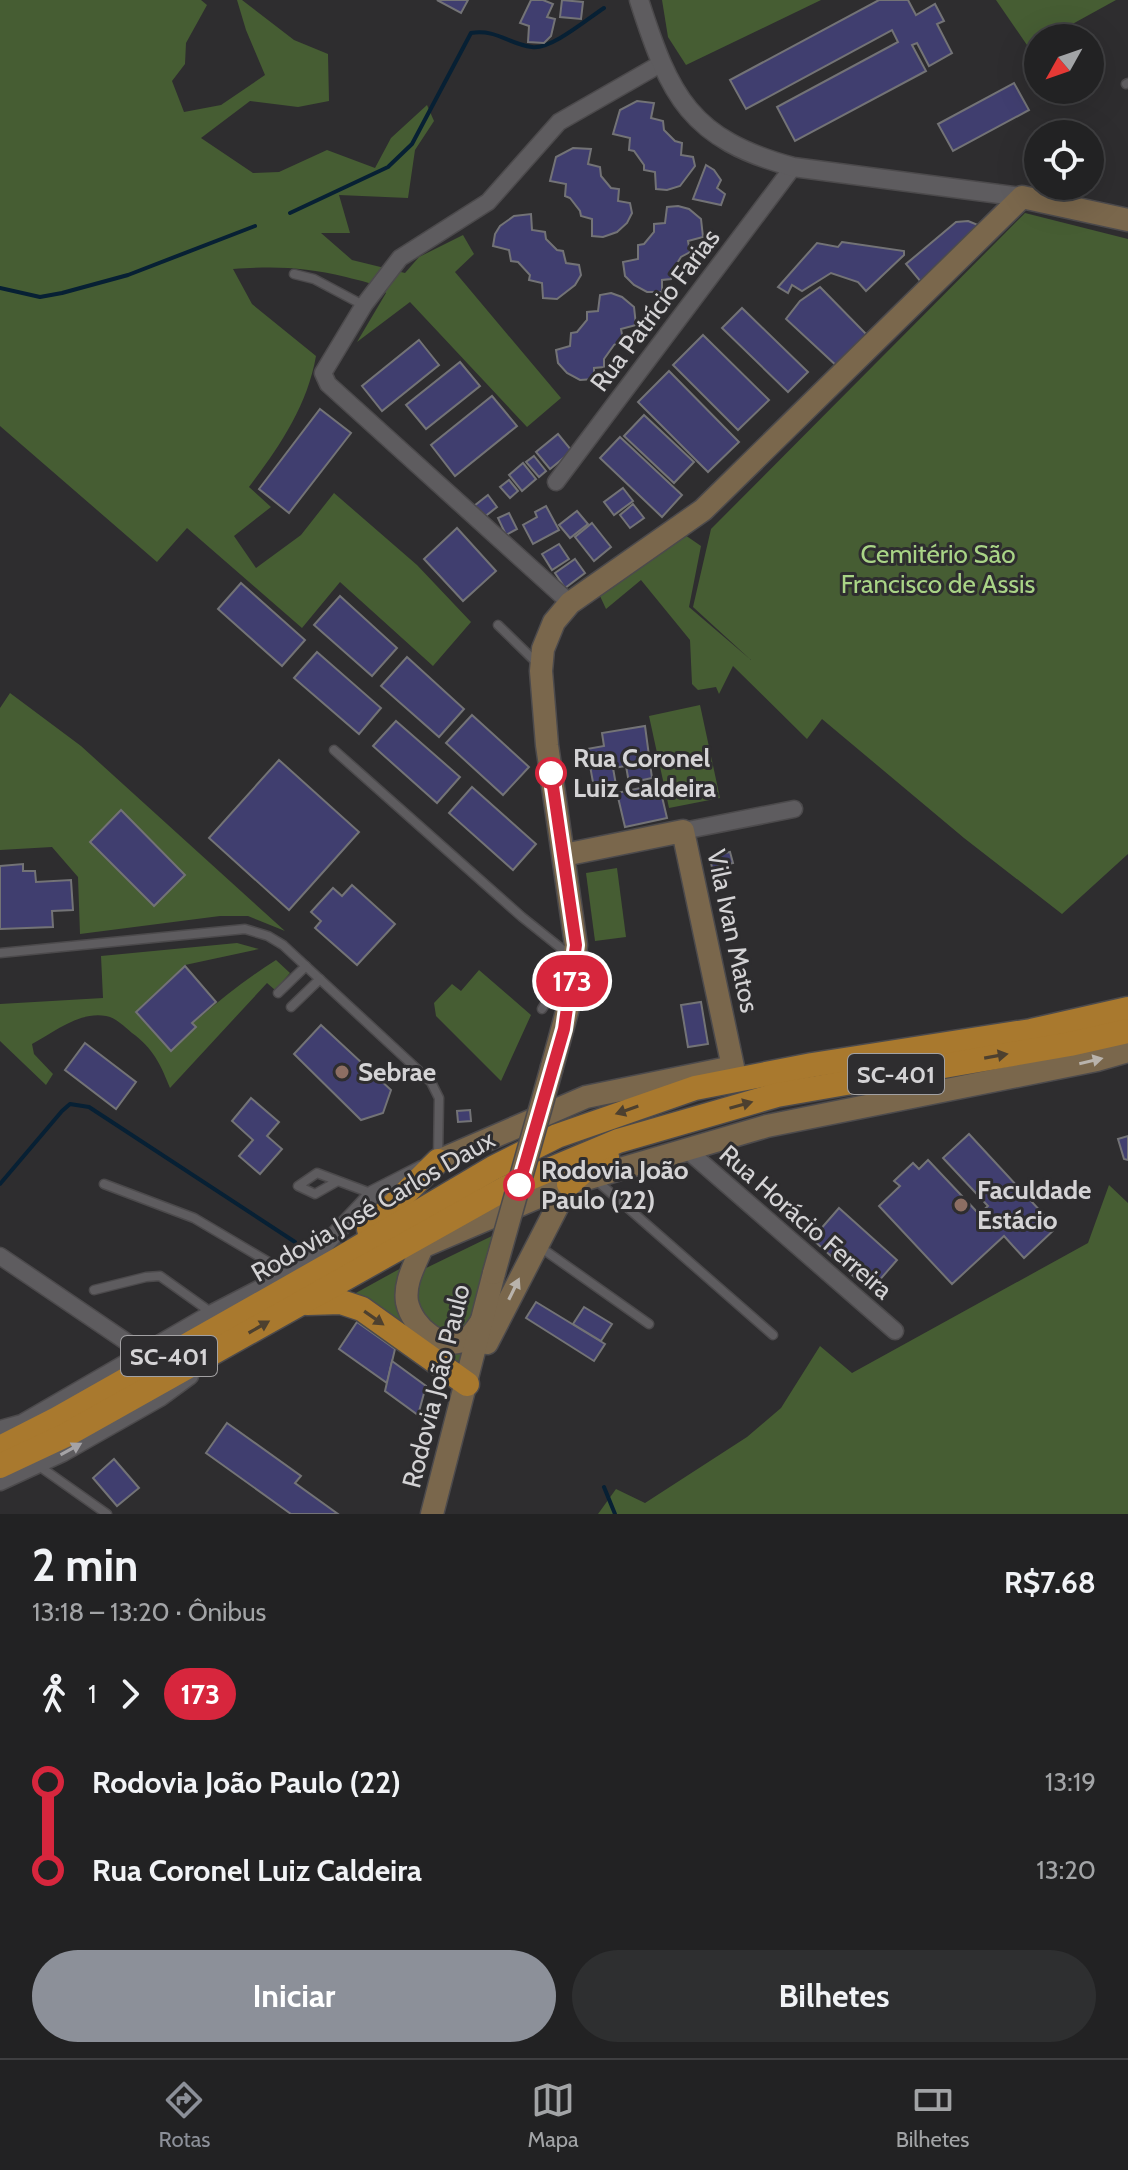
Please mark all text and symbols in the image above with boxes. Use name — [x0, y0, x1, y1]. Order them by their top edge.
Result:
north arrow — [1024, 24, 1104, 104]
map controls — [1024, 24, 1104, 200]
button: locate — [1024, 120, 1104, 200]
street label: Rua Patrício Farias — [583, 222, 727, 398]
park label: Cemitério São Francisco de Assis — [841, 538, 1036, 600]
place label: Rua Coronel Luiz Caldeira — [573, 742, 716, 804]
marker: Rua Coronel Luiz Caldeira — [536, 758, 566, 788]
street label: Vila Ivan Matos — [700, 847, 766, 1016]
line badge: 173 — [526, 955, 618, 1007]
text: 173 — [552, 964, 592, 998]
one-way arrow — [984, 1049, 1009, 1062]
road number: SC-401 — [848, 1054, 944, 1094]
one-way arrow — [1078, 1054, 1103, 1067]
place label: Sebrae — [358, 1056, 436, 1088]
marker: Sebrae — [333, 1063, 351, 1081]
one-way arrow — [728, 1099, 753, 1111]
one-way arrow — [615, 1104, 639, 1117]
street label: Rodovia José Carlos Daux — [246, 1123, 501, 1289]
street label: Rua Horácio Ferreira — [713, 1138, 899, 1306]
place label: Rodovia João Paulo (22) — [541, 1154, 689, 1216]
marker: Rodovia João Paulo (22) — [504, 1170, 534, 1200]
place label: Faculdade Estácio — [977, 1174, 1092, 1236]
marker: Faculdade Estácio — [952, 1196, 970, 1214]
one-way arrow — [508, 1277, 521, 1300]
street label: Rodovia João Paulo — [395, 1281, 477, 1491]
one-way arrow — [364, 1309, 384, 1325]
one-way arrow — [248, 1320, 270, 1334]
road number: SC-401 — [121, 1336, 217, 1376]
one-way arrow — [59, 1442, 82, 1456]
text: 2 min — [32, 1539, 138, 1592]
text: R$7.68 — [1004, 1564, 1096, 1601]
text: 13:18 – 13:20 · Ônibus — [32, 1596, 266, 1628]
icon: walk — [32, 1672, 76, 1716]
icon: forward — [108, 1672, 152, 1716]
text: 173 — [180, 1677, 220, 1711]
text: 1 — [88, 1678, 96, 1710]
text: Rodovia João Paulo (22) — [92, 1764, 401, 1801]
text: 13:19 — [1045, 1766, 1096, 1798]
text: Rua Coronel Luiz Caldeira — [92, 1852, 422, 1889]
text: 13:20 — [1036, 1854, 1096, 1886]
button: Iniciar — [32, 1950, 556, 2042]
button: Bilhetes — [572, 1950, 1096, 2042]
tab: Rotas — [159, 2078, 210, 2153]
tab: Mapa — [528, 2078, 579, 2153]
tab: Bilhetes — [896, 2078, 969, 2153]

